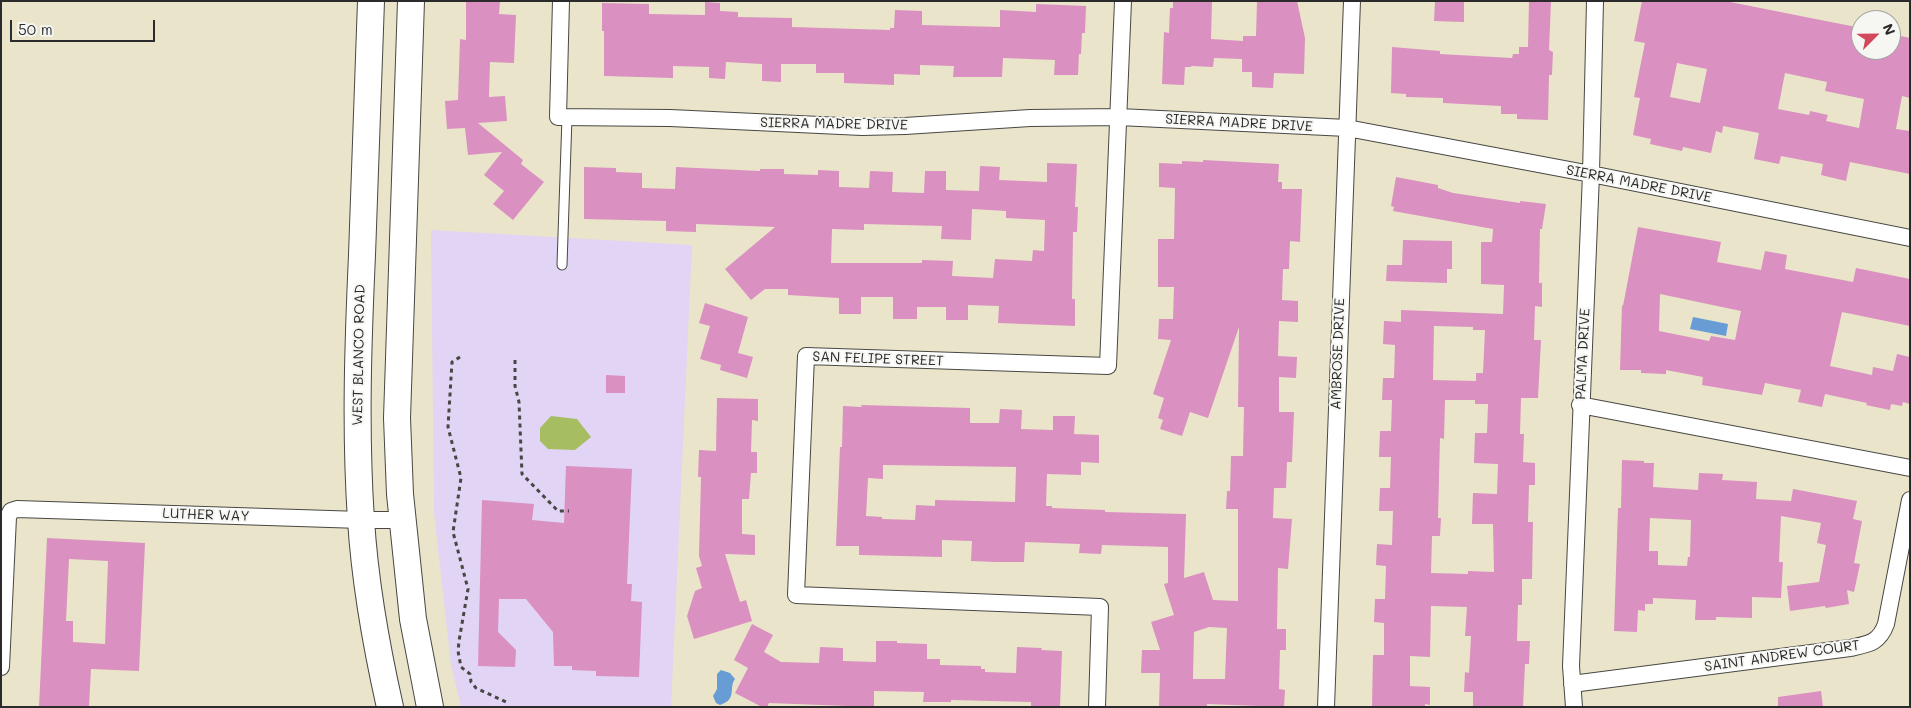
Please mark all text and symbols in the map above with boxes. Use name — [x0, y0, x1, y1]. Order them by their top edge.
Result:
scale bar — [12, 10, 158, 42]
north arrow — [1851, 10, 1901, 60]
text: 50 m — [18, 19, 53, 39]
text: N — [1879, 21, 1900, 38]
street label: SIERRA MADRE DRIVE — [1165, 111, 1313, 135]
street label: SIERRA MADRE DRIVE — [760, 114, 908, 134]
street label: SIERRA MADRE DRIVE — [1565, 162, 1713, 206]
street label: WEST BLANCO ROAD — [349, 284, 369, 426]
street label: AMBROSE DRIVE — [1328, 298, 1348, 410]
street label: PALMA DRIVE — [1572, 308, 1594, 400]
street label: SAN FELIPE STREET — [812, 348, 944, 370]
street label: LUTHER WAY — [162, 505, 250, 525]
street label: SAINT ANDREW COURT — [1703, 637, 1861, 675]

